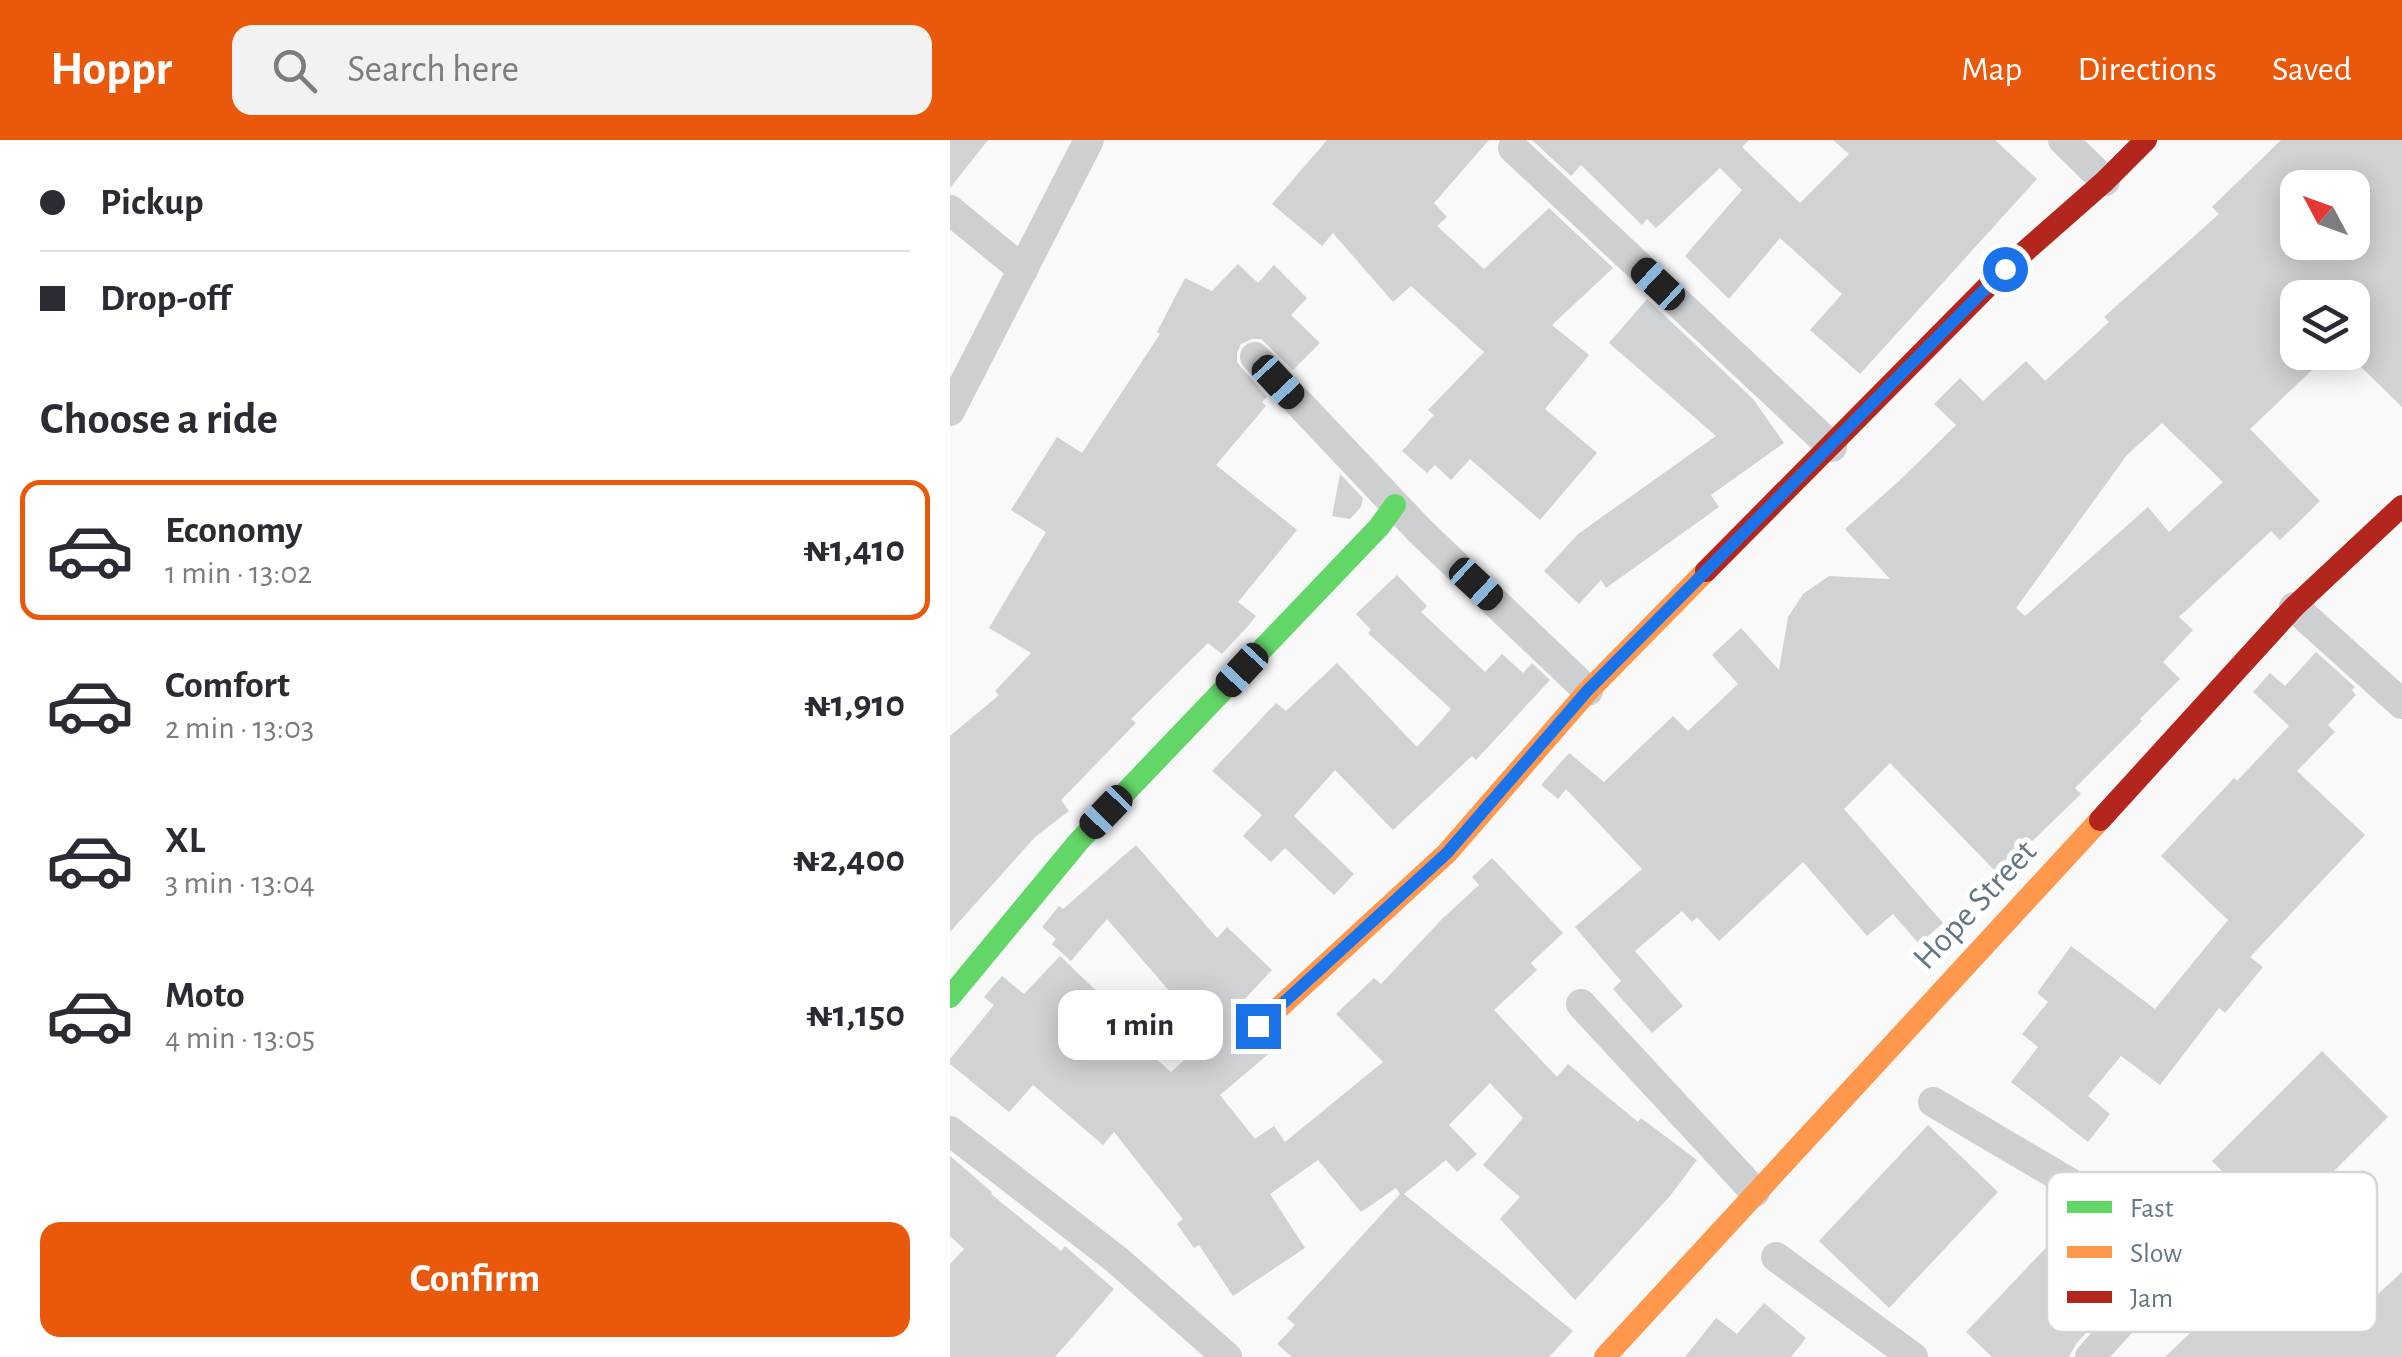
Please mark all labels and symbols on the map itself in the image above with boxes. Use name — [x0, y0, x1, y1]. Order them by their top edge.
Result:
north arrow — [2280, 170, 2370, 260]
route start — [1983, 247, 2028, 292]
car — [1626, 253, 1690, 315]
car — [1247, 350, 1309, 414]
car — [1444, 553, 1508, 615]
car — [1211, 638, 1273, 702]
car — [1074, 780, 1138, 844]
street label: Hope Street — [1907, 834, 2043, 976]
callout: 1 min — [1058, 991, 1223, 1061]
route end — [1236, 1004, 1281, 1049]
legend — [2047, 1172, 2377, 1332]
text: Fast — [2130, 1195, 2174, 1223]
text: Slow — [2130, 1240, 2182, 1268]
text: Jam — [2130, 1285, 2173, 1313]

